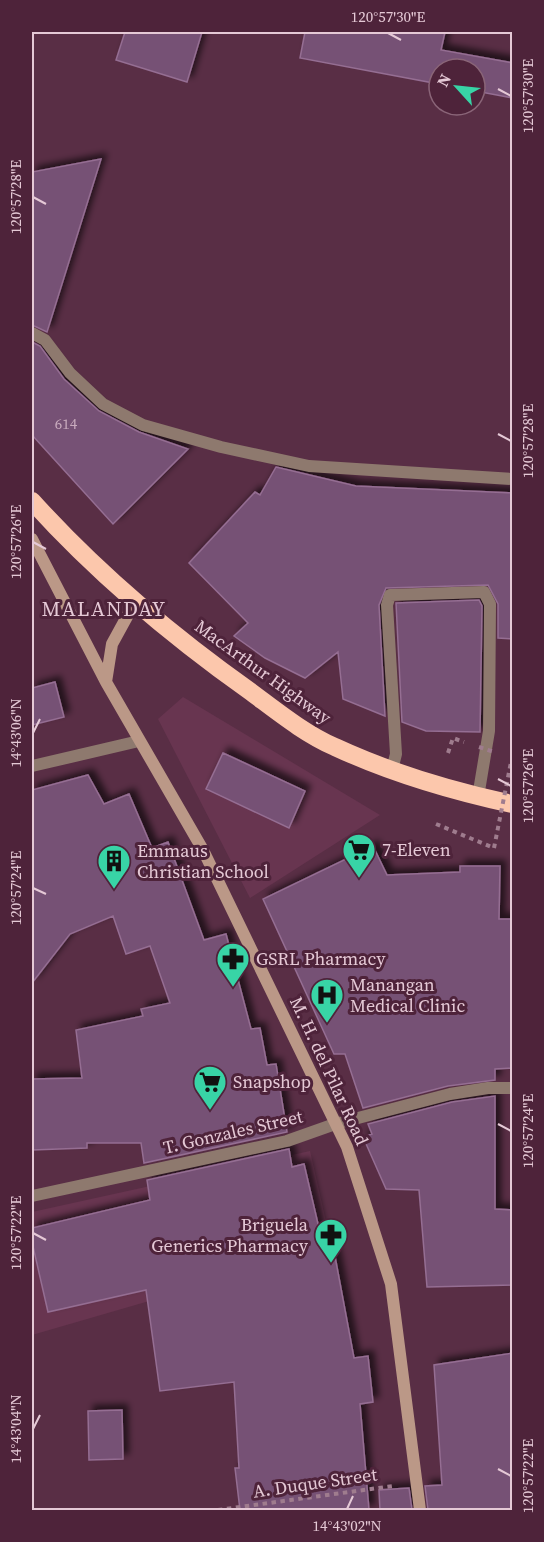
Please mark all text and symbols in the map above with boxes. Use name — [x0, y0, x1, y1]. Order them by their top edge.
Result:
text: 120°57'30"E — [351, 6, 425, 27]
north arrow — [427, 57, 487, 117]
text: 120°57'30"E — [517, 59, 538, 133]
text: N — [431, 70, 456, 90]
text: 120°57'28"E — [5, 160, 26, 234]
text: 120°57'28"E — [517, 404, 538, 478]
house number: 614 — [55, 413, 78, 434]
text: 120°57'26"E — [5, 505, 26, 579]
district label: MALANDAY — [41, 594, 167, 623]
street label: MacArthur Highway — [190, 614, 337, 730]
text: 14°43'06"N — [5, 698, 26, 768]
text: 120°57'26"E — [517, 749, 538, 823]
supermarket icon: 7-Eleven — [341, 832, 377, 879]
place label: 7-Eleven — [382, 837, 451, 862]
place label: Emmaus Christian School — [137, 838, 269, 884]
building icon: Emmaus Christian School — [96, 843, 132, 890]
text: 120°57'24"E — [5, 851, 26, 925]
pharmacy icon: GSRL Pharmacy — [215, 941, 251, 988]
place label: GSRL Pharmacy — [256, 946, 386, 971]
place label: Manangan Medical Clinic — [350, 972, 465, 1018]
hospital icon: Manangan Medical Clinic — [309, 977, 345, 1024]
street label: M. H. del Pilar Road — [284, 992, 375, 1149]
supermarket icon: Snapshop — [192, 1064, 228, 1111]
place label: Snapshop — [233, 1069, 311, 1094]
text: 120°57'24"E — [517, 1094, 538, 1168]
street label: T. Gonzales Street — [161, 1103, 305, 1160]
text: 120°57'22"E — [5, 1196, 26, 1270]
place label: Briguela Generics Pharmacy — [151, 1212, 309, 1258]
pharmacy icon: Briguela Generics Pharmacy — [313, 1217, 349, 1264]
text: 14°43'04"N — [5, 1394, 26, 1464]
text: 120°57'22"E — [517, 1439, 538, 1513]
street label: A. Duque Street — [251, 1461, 379, 1504]
text: 14°43'02"N — [312, 1515, 382, 1536]

